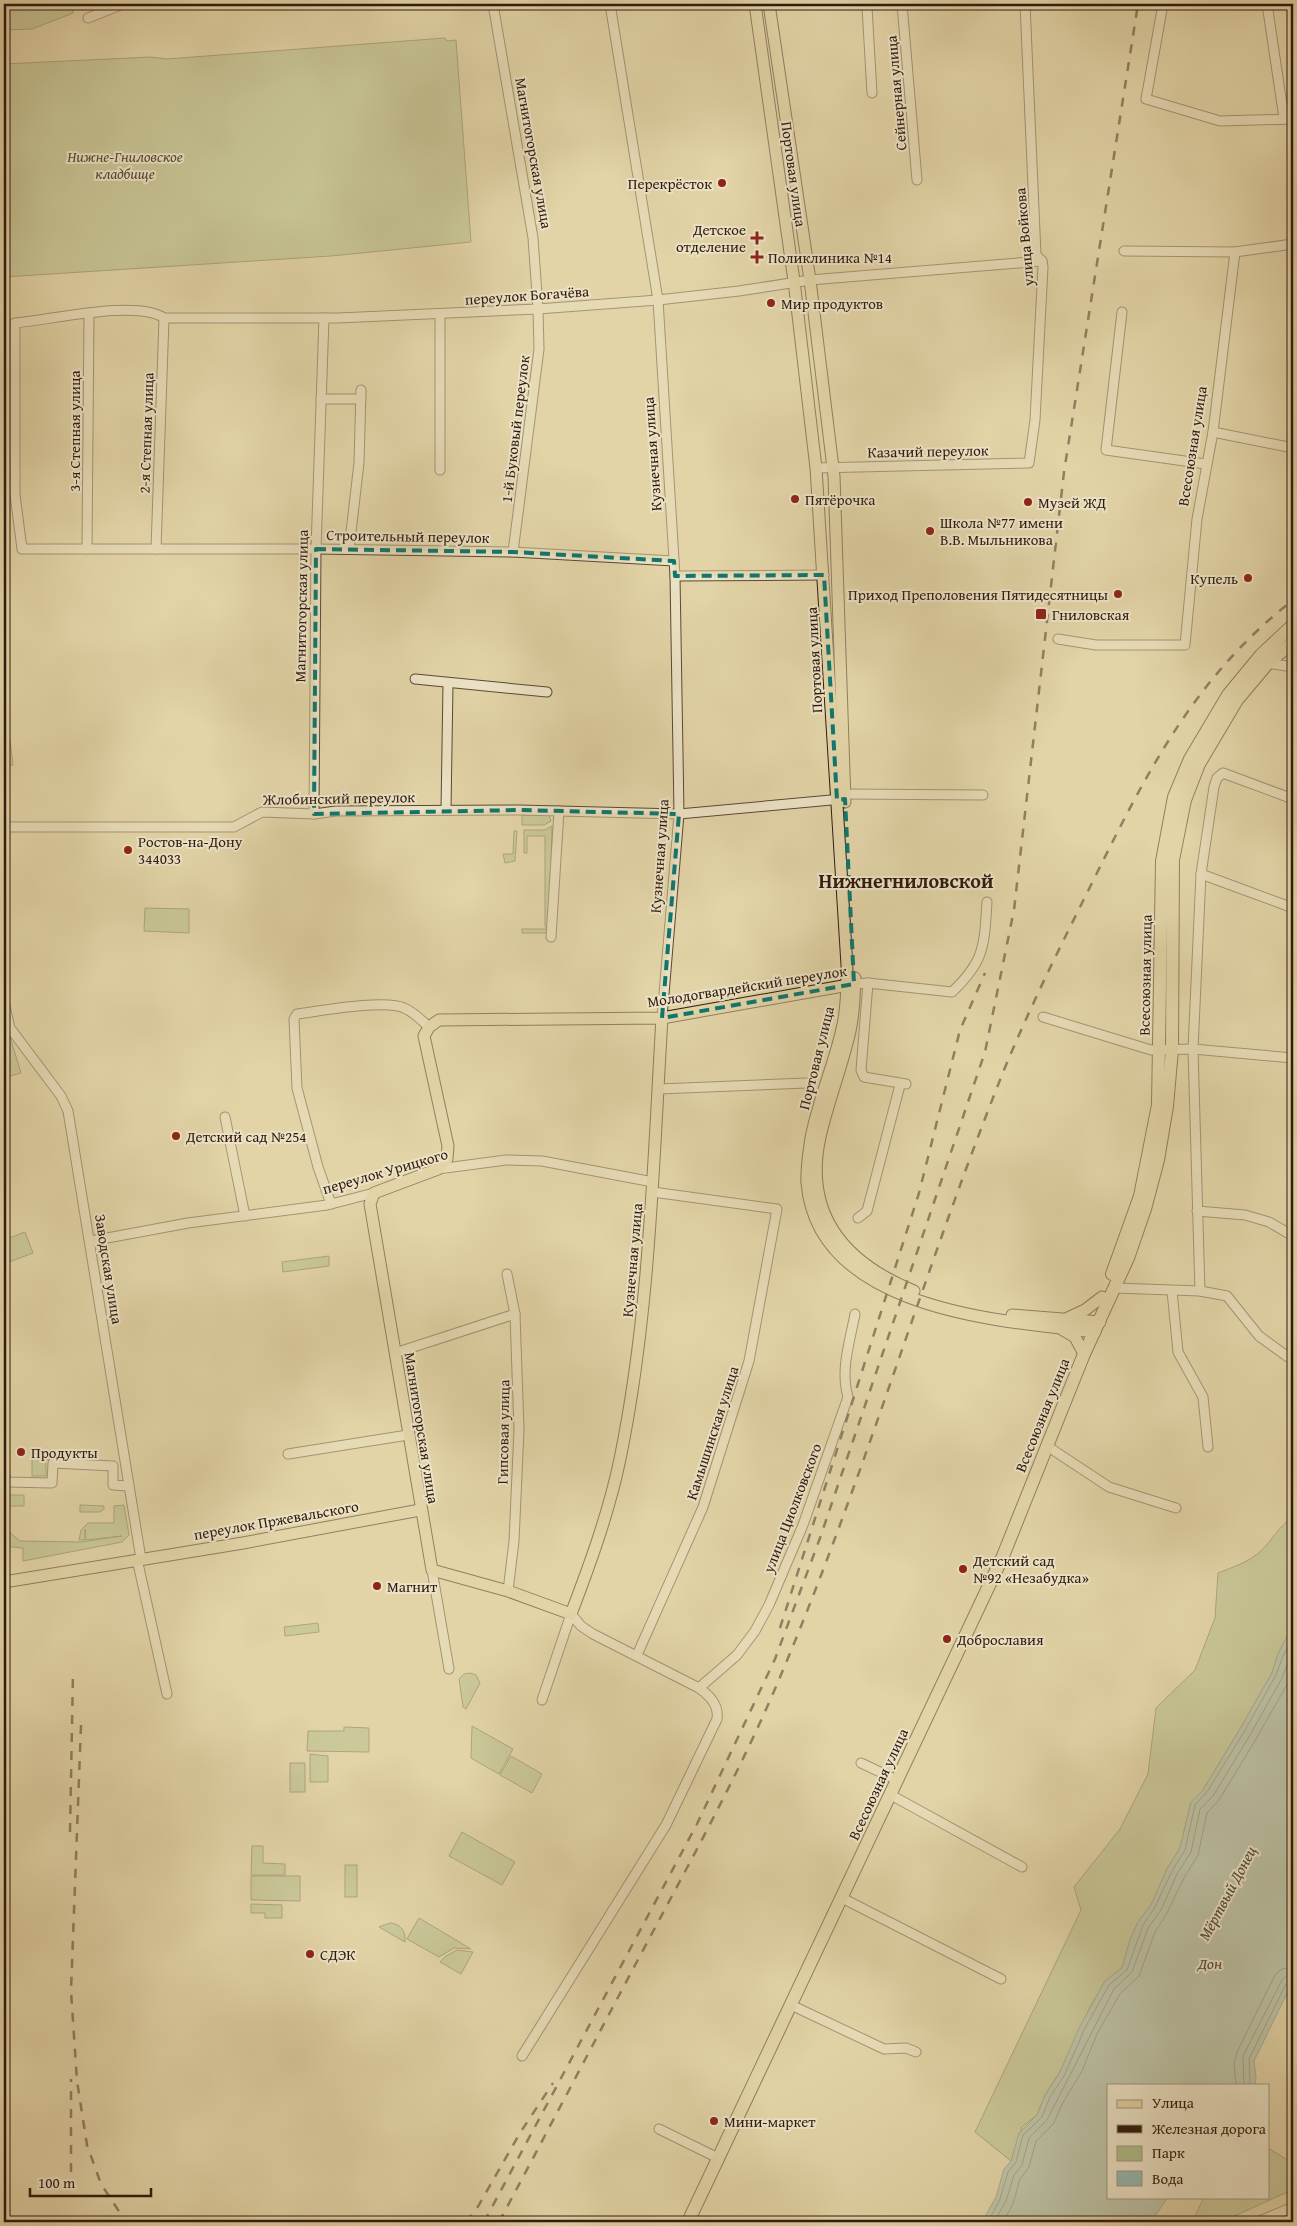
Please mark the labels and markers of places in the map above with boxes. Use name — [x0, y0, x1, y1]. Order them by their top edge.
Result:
place label: Перекрёсток — [628, 173, 712, 194]
marker: Перекрёсток — [716, 177, 728, 189]
place label: Детское отделение — [676, 219, 746, 257]
marker: Детское отделение — [750, 231, 764, 245]
place label: Поликлиника №14 — [768, 247, 892, 268]
marker: Поликлиника №14 — [750, 250, 764, 264]
place label: Мир продуктов — [781, 293, 883, 314]
marker: Мир продуктов — [765, 297, 777, 309]
place label: Пятёрочка — [805, 489, 876, 510]
place label: Музей ЖД — [1038, 492, 1107, 513]
marker: Пятёрочка — [789, 493, 801, 505]
marker: Музей ЖД — [1022, 496, 1034, 508]
place label: Школа №77 имени В.В. Мыльникова — [940, 512, 1063, 550]
marker: Школа №77 имени В.В. Мыльникова — [924, 525, 936, 537]
place label: Купель — [1190, 568, 1238, 589]
marker: Купель — [1242, 572, 1254, 584]
place label: Приход Преполовения Пятидесятницы — [848, 584, 1108, 605]
marker: Приход Преполовения Пятидесятницы — [1112, 588, 1124, 600]
place label: Гниловская — [1052, 604, 1130, 625]
marker: Гниловская — [1034, 607, 1048, 621]
place label: Ростов-на-Дону 344033 — [138, 831, 243, 869]
marker: Ростов-на-Дону 344033 — [122, 844, 134, 856]
place label: Детский сад №254 — [185, 1126, 307, 1147]
marker: Детский сад №254 — [170, 1130, 182, 1142]
place label: Продукты — [31, 1442, 98, 1463]
marker: Продукты — [15, 1446, 27, 1458]
place label: Детский сад №92 «Незабудка» — [972, 1550, 1089, 1588]
marker: Детский сад №92 «Незабудка» — [957, 1563, 969, 1575]
place label: Магнит — [387, 1576, 438, 1597]
marker: Магнит — [371, 1580, 383, 1592]
place label: Доброславия — [956, 1629, 1044, 1650]
marker: Доброславия — [941, 1633, 953, 1645]
place label: СДЭК — [320, 1944, 356, 1965]
marker: СДЭК — [304, 1948, 316, 1960]
place label: Мини-маркет — [724, 2111, 816, 2132]
marker: Мини-маркет — [708, 2115, 720, 2127]

